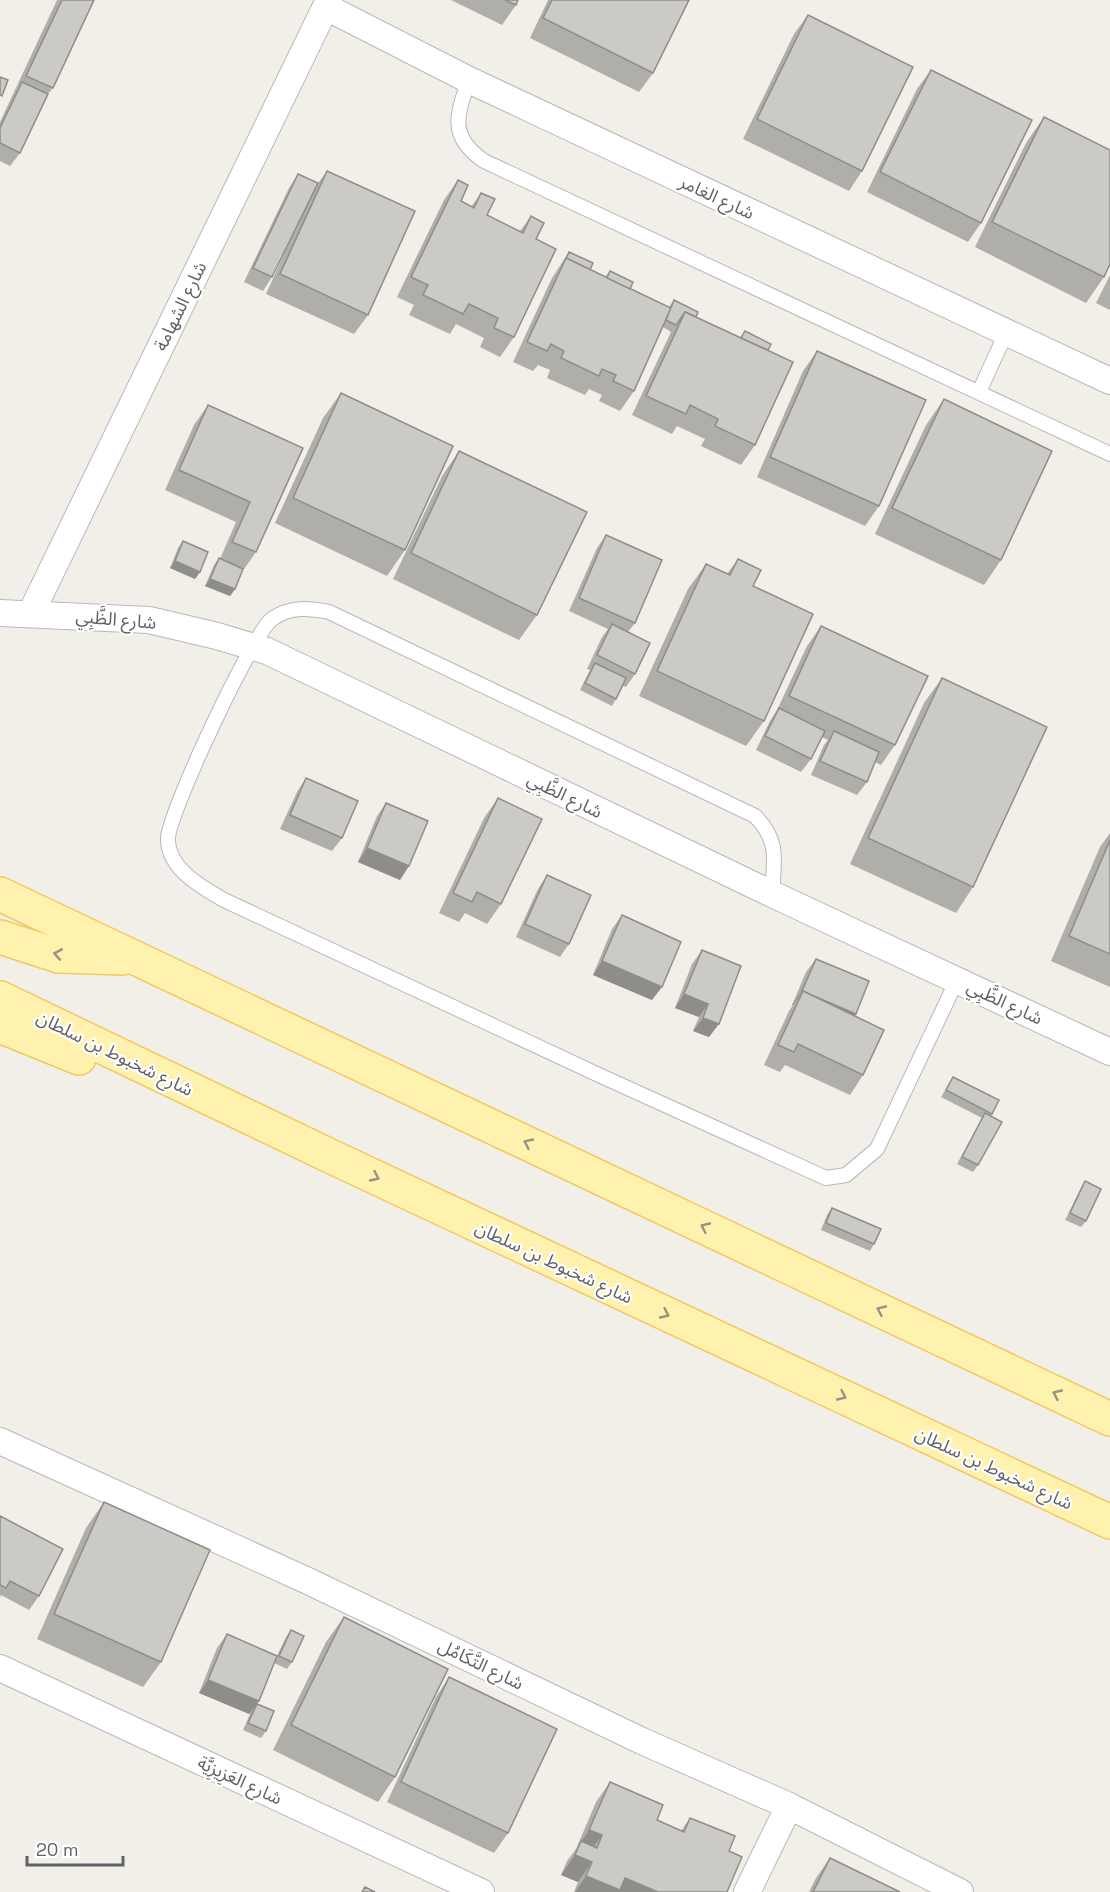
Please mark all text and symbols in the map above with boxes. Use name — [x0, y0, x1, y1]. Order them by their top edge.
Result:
street label: شارع الغامر — [674, 169, 758, 227]
street label: شارع الشهامة — [149, 258, 214, 356]
street label: شارع الظَّبِي — [74, 602, 157, 637]
street label: شارع الظَّبِي — [522, 765, 607, 826]
one-way arrow — [53, 948, 63, 961]
street label: شارع الظَّبِي — [962, 973, 1047, 1032]
street label: شارع شخبوط بن سلطان — [32, 1005, 197, 1104]
one-way arrow — [524, 1139, 535, 1151]
one-way arrow — [368, 1170, 379, 1182]
street label: شارع شخبوط بن سلطان — [470, 1215, 636, 1311]
one-way arrow — [700, 1222, 711, 1234]
one-way arrow — [659, 1306, 670, 1318]
one-way arrow — [876, 1306, 887, 1318]
one-way arrow — [835, 1389, 846, 1401]
one-way arrow — [1053, 1389, 1064, 1401]
street label: شارع شخبوط بن سلطان — [910, 1421, 1076, 1517]
street label: شارع التَّكَامُل — [433, 1633, 528, 1697]
street label: شارع العَزِيزِيَّة — [193, 1750, 286, 1812]
scale bar — [27, 1829, 123, 1867]
text: 20 m — [36, 1838, 79, 1861]

